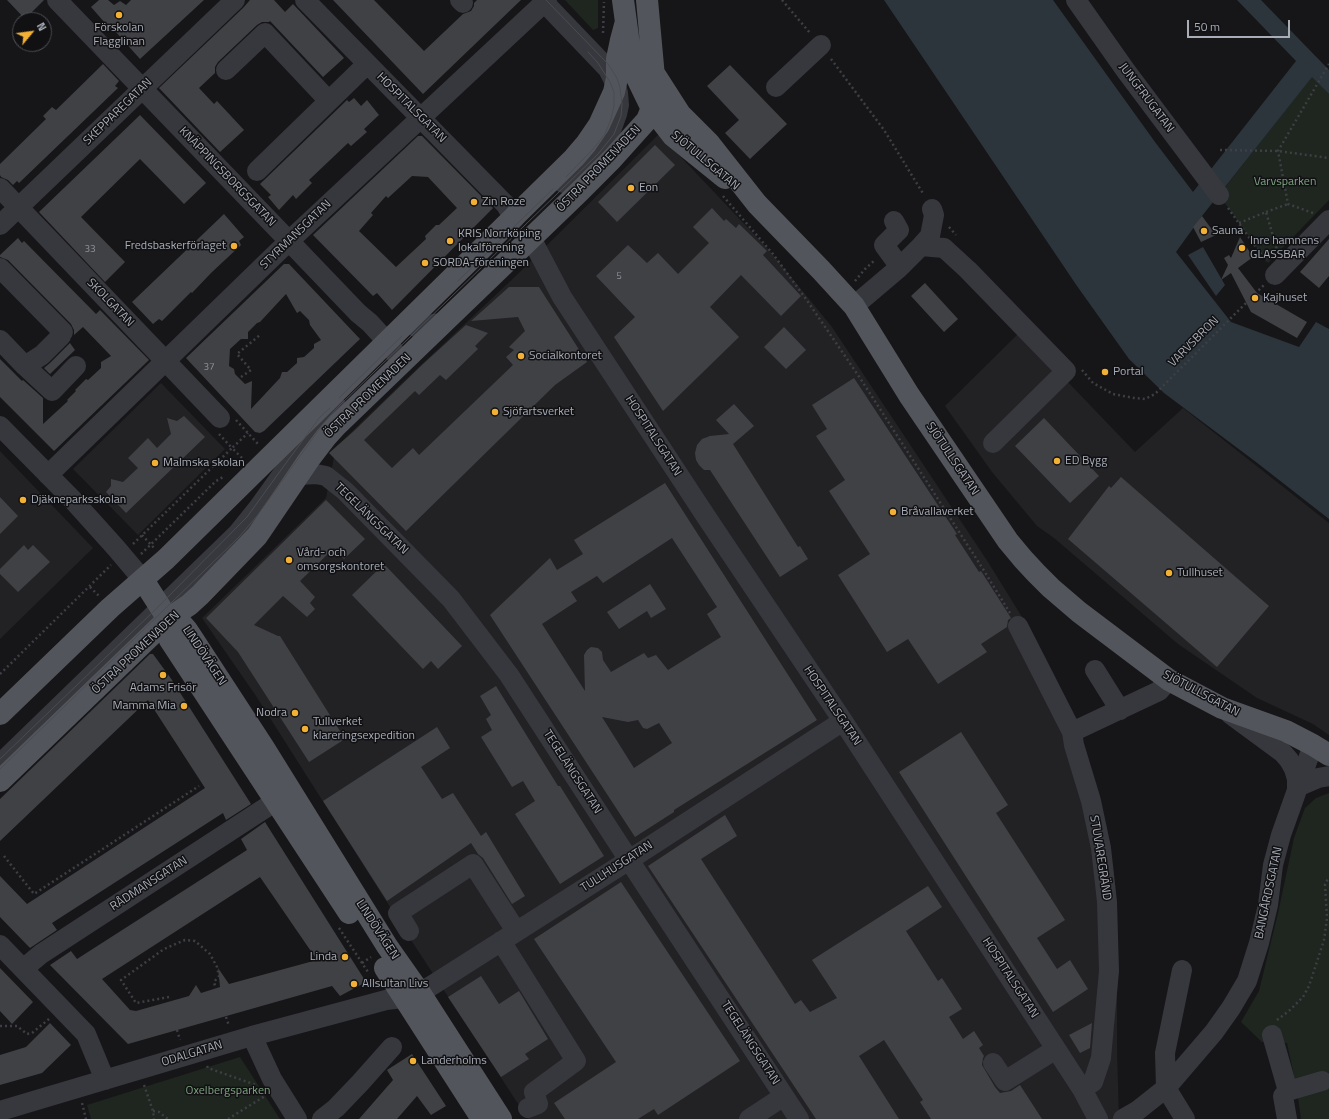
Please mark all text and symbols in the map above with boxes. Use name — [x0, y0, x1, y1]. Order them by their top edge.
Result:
marker: Förskolan Flagglinan — [114, 10, 124, 20]
north arrow — [12, 12, 52, 52]
scale bar — [1189, 12, 1292, 38]
text: 50 m — [1194, 17, 1220, 36]
text: N — [33, 19, 50, 34]
place label: Förskolan Flagglinan — [93, 21, 145, 49]
street label: JUNGFRUGATAN — [1115, 60, 1177, 136]
street label: HOSPITALSGATAN — [373, 70, 449, 146]
street label: SKEPPAREGATAN — [81, 76, 155, 148]
street label: ÖSTRA PROMENADEN — [554, 123, 644, 215]
street label: KNÄPPINGSBORGSGATAN — [176, 124, 278, 230]
street label: SJÖTULLSGATAN — [668, 128, 742, 194]
park label: Varvsparken — [1254, 175, 1316, 189]
place label: Eon — [639, 181, 658, 195]
marker: Eon — [626, 183, 636, 193]
place label: Zin Roze — [482, 195, 525, 209]
street label: STYRMANSGATAN — [257, 197, 335, 273]
marker: Zin Roze — [469, 197, 479, 207]
place label: Sauna — [1212, 224, 1243, 238]
marker: Sauna — [1199, 226, 1209, 236]
place label: KRIS Norrköping lokalförening — [458, 227, 540, 255]
place label: Inre hamnens GLASSBAR — [1250, 234, 1319, 262]
marker: KRIS Norrköping lokalförening — [445, 236, 455, 246]
place label: Fredsbaskerförlaget — [125, 239, 226, 253]
marker: Fredsbaskerförlaget — [229, 241, 239, 251]
marker: Inre hamnens GLASSBAR — [1237, 243, 1247, 253]
house number: 33 — [84, 244, 96, 256]
place label: SORDA-föreningen — [433, 256, 529, 270]
marker: SORDA-föreningen — [420, 258, 430, 268]
house number: 5 — [616, 271, 622, 283]
street label: SKOLGATAN — [83, 276, 137, 330]
place label: Kajhuset — [1263, 291, 1307, 305]
marker: Kajhuset — [1250, 293, 1260, 303]
street label: VARVSBRON — [1166, 314, 1222, 370]
place label: Socialkontoret — [529, 349, 602, 363]
street label: ÖSTRA PROMENADEN — [322, 351, 414, 441]
marker: Socialkontoret — [516, 351, 526, 361]
house number: 37 — [203, 362, 215, 374]
place label: Portal — [1113, 365, 1144, 379]
marker: Portal — [1100, 367, 1110, 377]
street label: HOSPITALSGATAN — [622, 393, 684, 479]
place label: Sjöfartsverket — [503, 405, 574, 419]
marker: Sjöfartsverket — [490, 407, 500, 417]
street label: SJÖTULLSGATAN — [922, 420, 982, 498]
place label: ED Bygg — [1065, 454, 1107, 468]
place label: Malmska skolan — [163, 456, 245, 470]
marker: ED Bygg — [1052, 456, 1062, 466]
marker: Malmska skolan — [150, 458, 160, 468]
street label: TEGELÄNGSGATAN — [331, 480, 411, 558]
place label: Djäkneparksskolan — [31, 493, 126, 507]
marker: Djäkneparksskolan — [18, 495, 28, 505]
place label: Bråvallaverket — [901, 505, 973, 519]
marker: Bråvallaverket — [888, 507, 898, 517]
place label: Vård- och omsorgskontoret — [297, 546, 384, 574]
marker: Vård- och omsorgskontoret — [284, 555, 294, 565]
place label: Tullhuset — [1177, 566, 1223, 580]
marker: Tullhuset — [1164, 568, 1174, 578]
street label: ÖSTRA PROMENADEN — [89, 609, 183, 697]
street label: LINDÖVÄGEN — [179, 624, 229, 688]
street label: HOSPITALSGATAN — [800, 664, 864, 748]
street label: SJÖTULLSGATAN — [1160, 668, 1242, 720]
marker: Adams Frisör — [158, 670, 168, 680]
place label: Adams Frisör — [130, 681, 196, 695]
place label: Mamma Mia — [112, 699, 176, 713]
marker: Mamma Mia — [179, 701, 189, 711]
place label: Nodra — [256, 706, 287, 720]
marker: Nodra — [290, 708, 300, 718]
place label: Tullverket klareringsexpedition — [313, 715, 415, 743]
marker: Tullverket klareringsexpedition — [300, 724, 310, 734]
street label: TEGELÄNGSGATAN — [540, 727, 604, 817]
street label: STUVAREGRÄND — [1086, 814, 1114, 902]
street label: TULLHUSGATAN — [578, 838, 656, 896]
street label: BANGÅRDSGATAN — [1252, 846, 1286, 940]
street label: RÅDMANSGATAN — [108, 854, 190, 914]
street label: LINDÖVÄGEN — [352, 898, 402, 962]
street label: HOSPITALSGATAN — [979, 935, 1041, 1021]
place label: Linda — [310, 950, 337, 964]
marker: Linda — [340, 952, 350, 962]
place label: Allsultan Livs — [362, 977, 428, 991]
marker: Allsultan Livs — [349, 979, 359, 989]
street label: TEGELÄNGSGATAN — [718, 998, 782, 1088]
street label: ODALGATAN — [160, 1038, 224, 1070]
place label: Landerholms — [421, 1054, 487, 1068]
marker: Landerholms — [408, 1056, 418, 1066]
park label: Oxelbergsparken — [186, 1084, 270, 1098]

